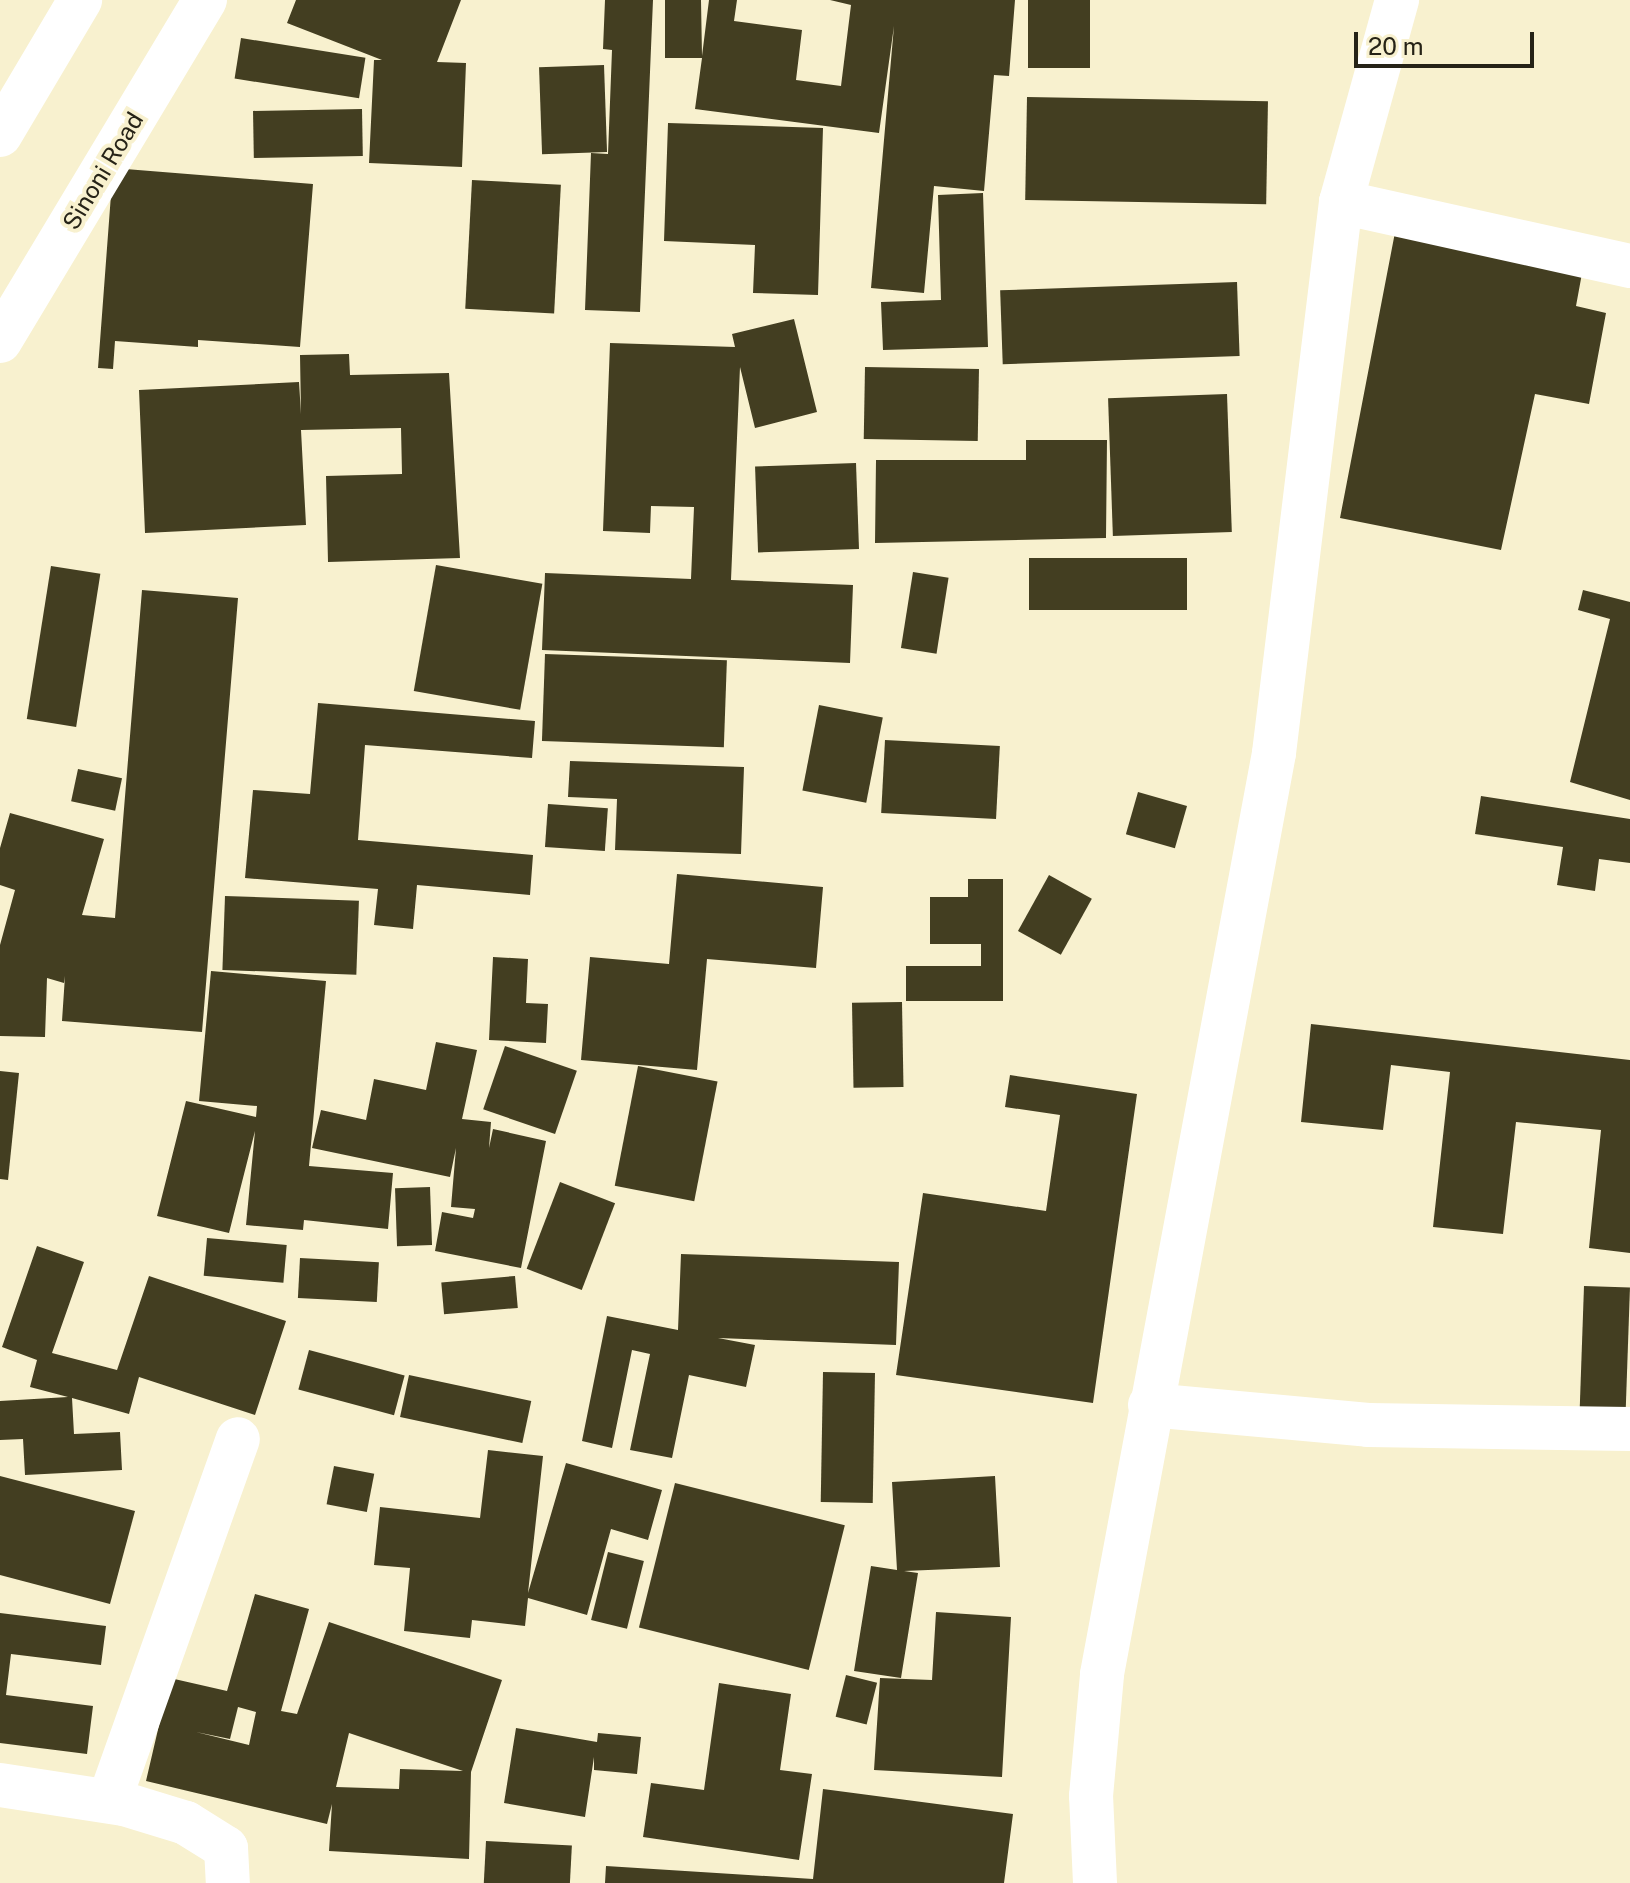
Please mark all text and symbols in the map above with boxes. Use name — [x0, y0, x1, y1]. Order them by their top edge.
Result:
scale bar — [1358, 16, 1538, 66]
text: 20 m — [1368, 32, 1424, 60]
street label: Sinoni Road — [57, 107, 149, 235]

